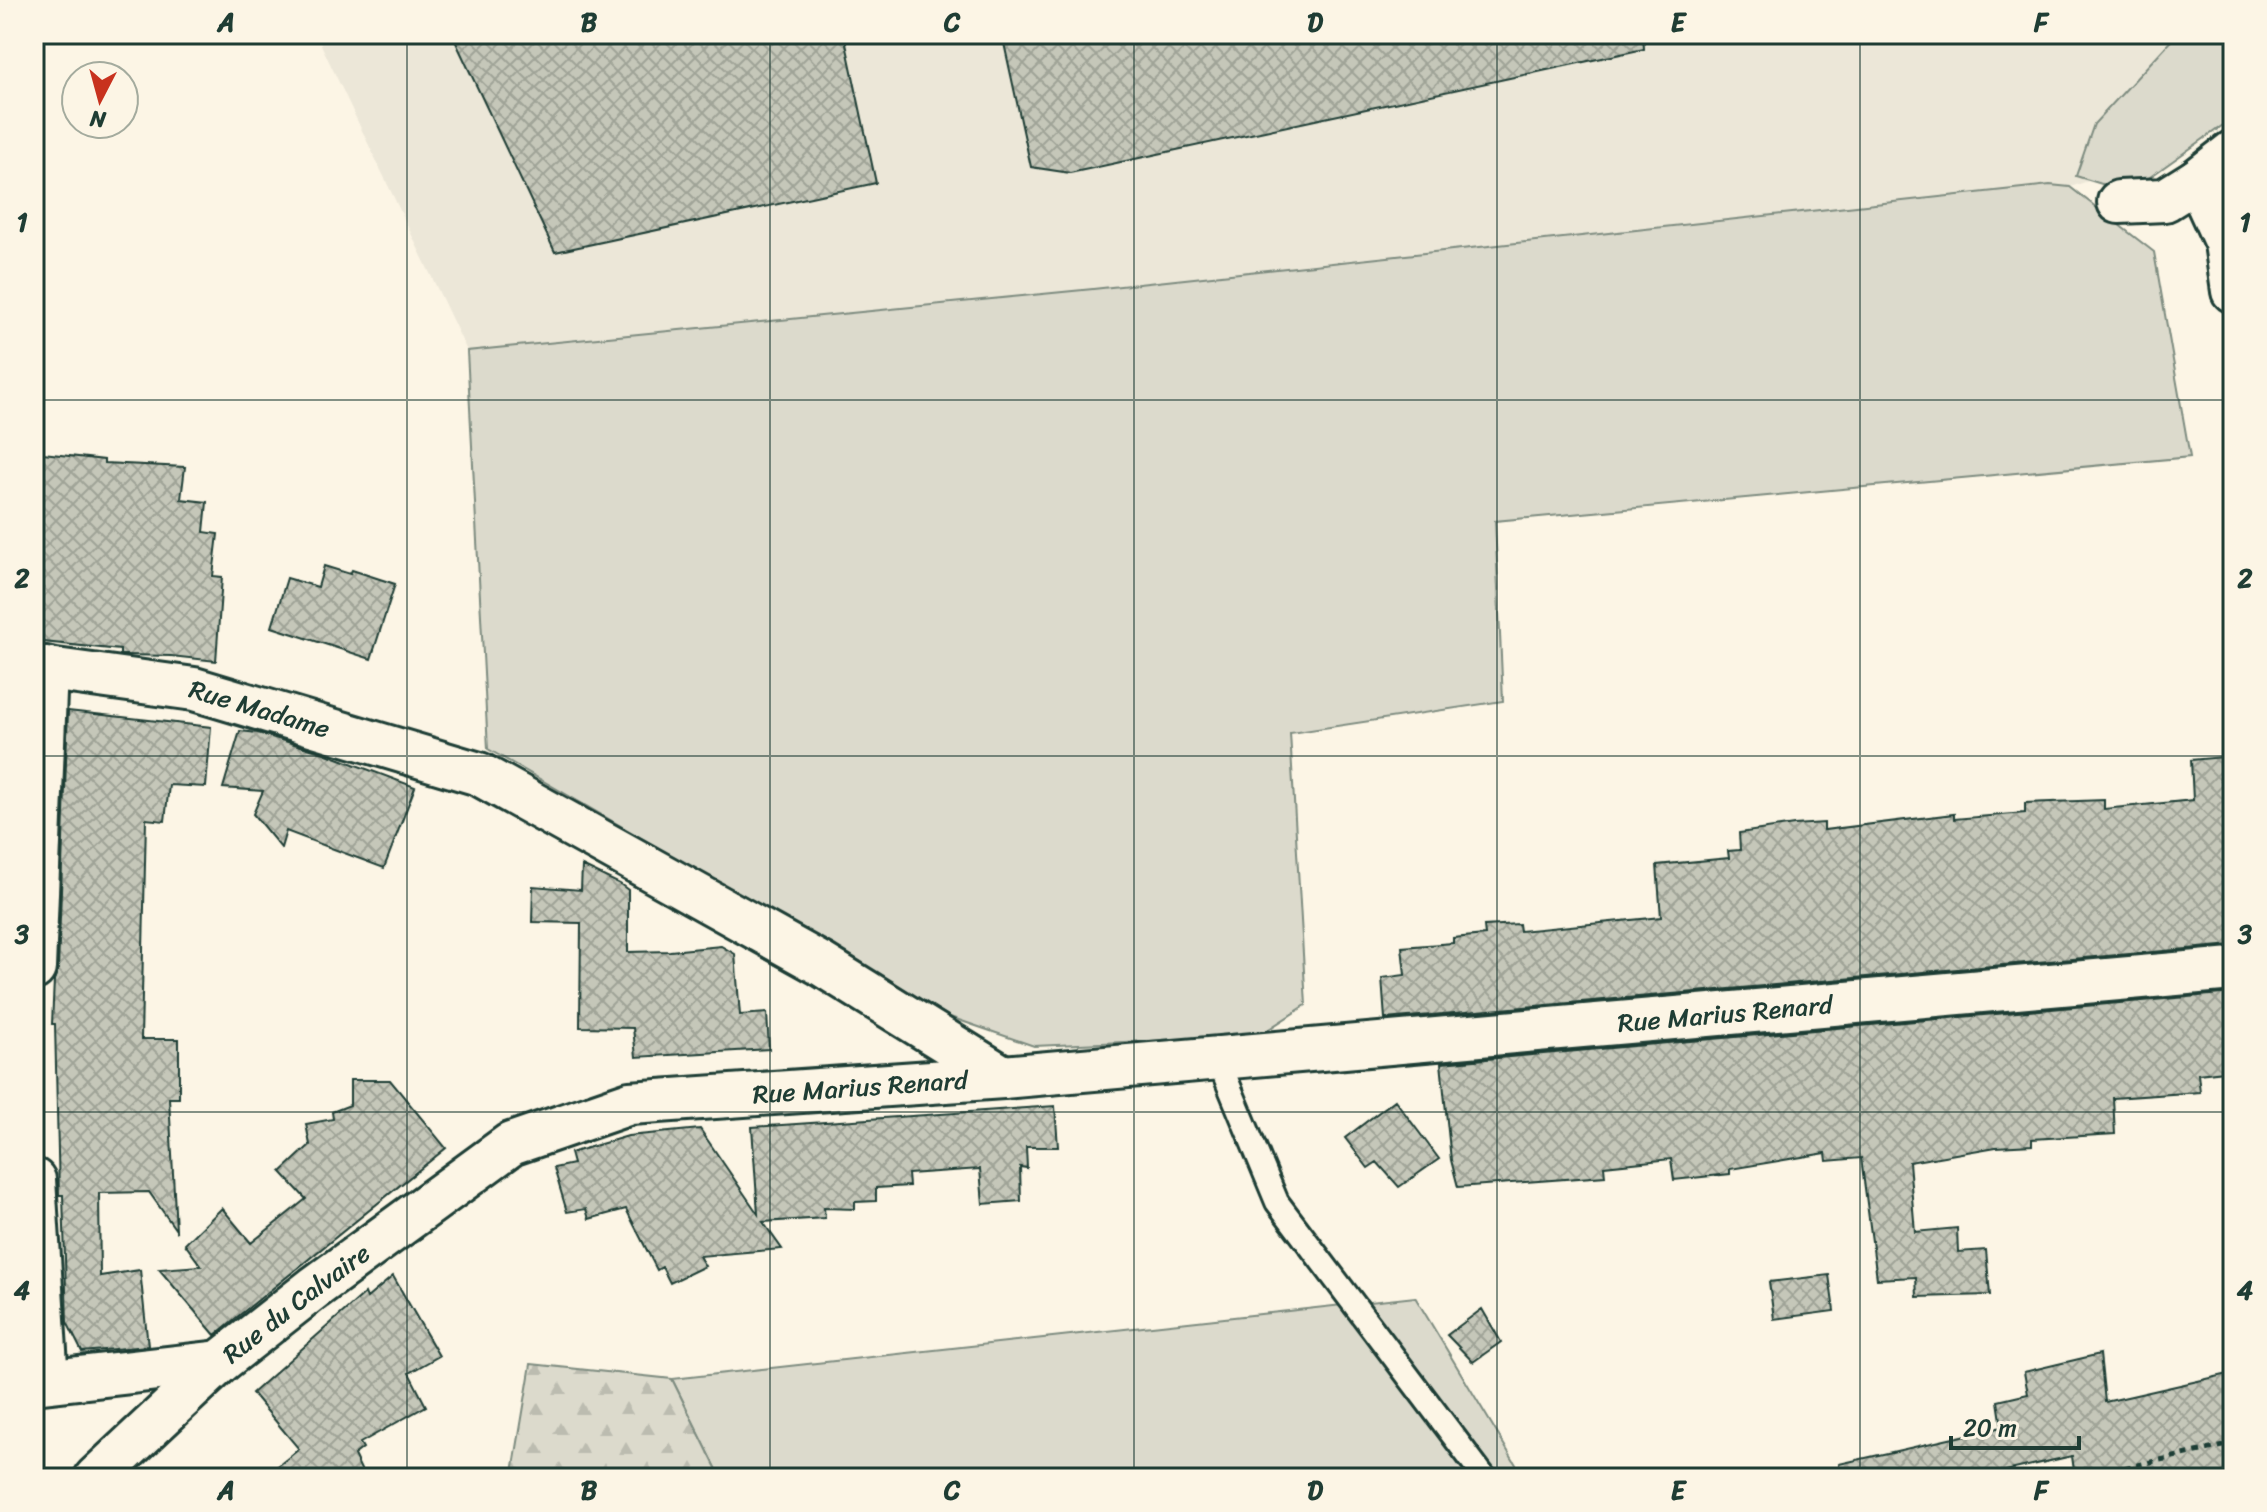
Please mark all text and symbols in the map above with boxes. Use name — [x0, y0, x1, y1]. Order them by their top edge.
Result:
text: A — [216, 0, 235, 45]
text: B — [581, 0, 598, 45]
text: C — [943, 0, 961, 45]
text: D — [1307, 0, 1323, 45]
text: E — [1671, 0, 1688, 45]
text: F — [2033, 0, 2050, 45]
north arrow — [60, 60, 140, 140]
text: N — [88, 99, 109, 140]
text: 1 — [16, 199, 28, 245]
text: 1 — [2239, 199, 2251, 245]
text: 2 — [13, 555, 30, 601]
text: 2 — [2236, 555, 2253, 601]
street label: Rue Madame — [183, 666, 336, 751]
text: 3 — [14, 911, 30, 957]
text: 3 — [2237, 911, 2253, 957]
street label: Rue Marius Renard — [1616, 981, 1837, 1046]
street label: Rue Marius Renard — [751, 1056, 972, 1117]
street label: Rue du Calvaire — [212, 1231, 380, 1375]
text: 4 — [14, 1267, 30, 1313]
text: 4 — [2237, 1267, 2253, 1313]
scale bar — [1951, 1400, 2079, 1450]
text: 20 m — [1963, 1407, 2017, 1449]
text: A — [216, 1467, 235, 1512]
text: B — [581, 1467, 598, 1512]
text: C — [943, 1467, 961, 1512]
text: D — [1307, 1467, 1323, 1512]
text: E — [1671, 1467, 1688, 1512]
text: F — [2033, 1467, 2050, 1512]

